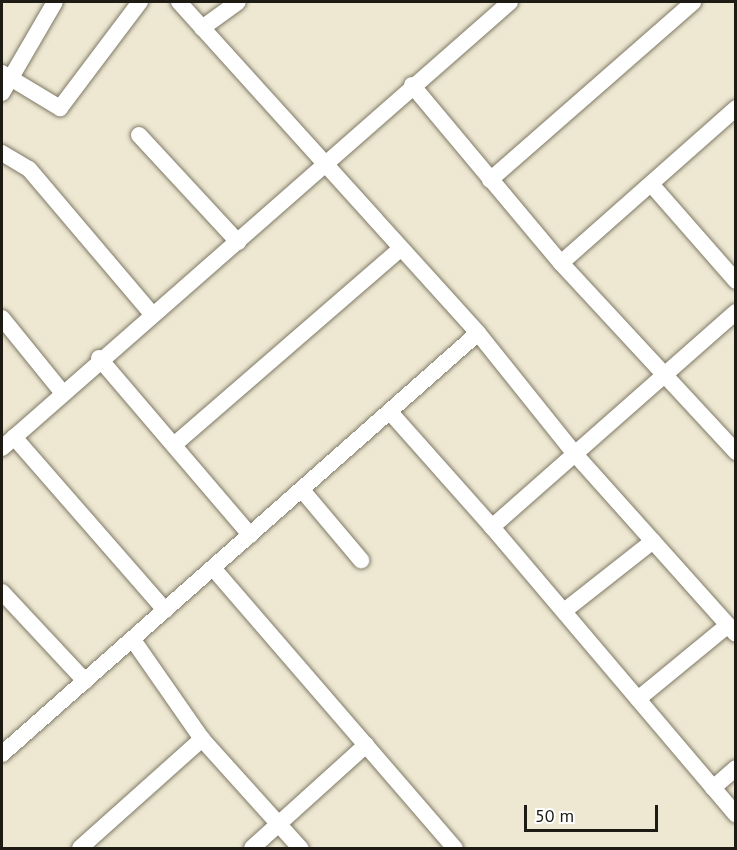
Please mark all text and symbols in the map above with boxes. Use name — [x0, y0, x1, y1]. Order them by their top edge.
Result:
scale bar — [527, 793, 660, 831]
text: 50 m — [535, 804, 574, 827]

